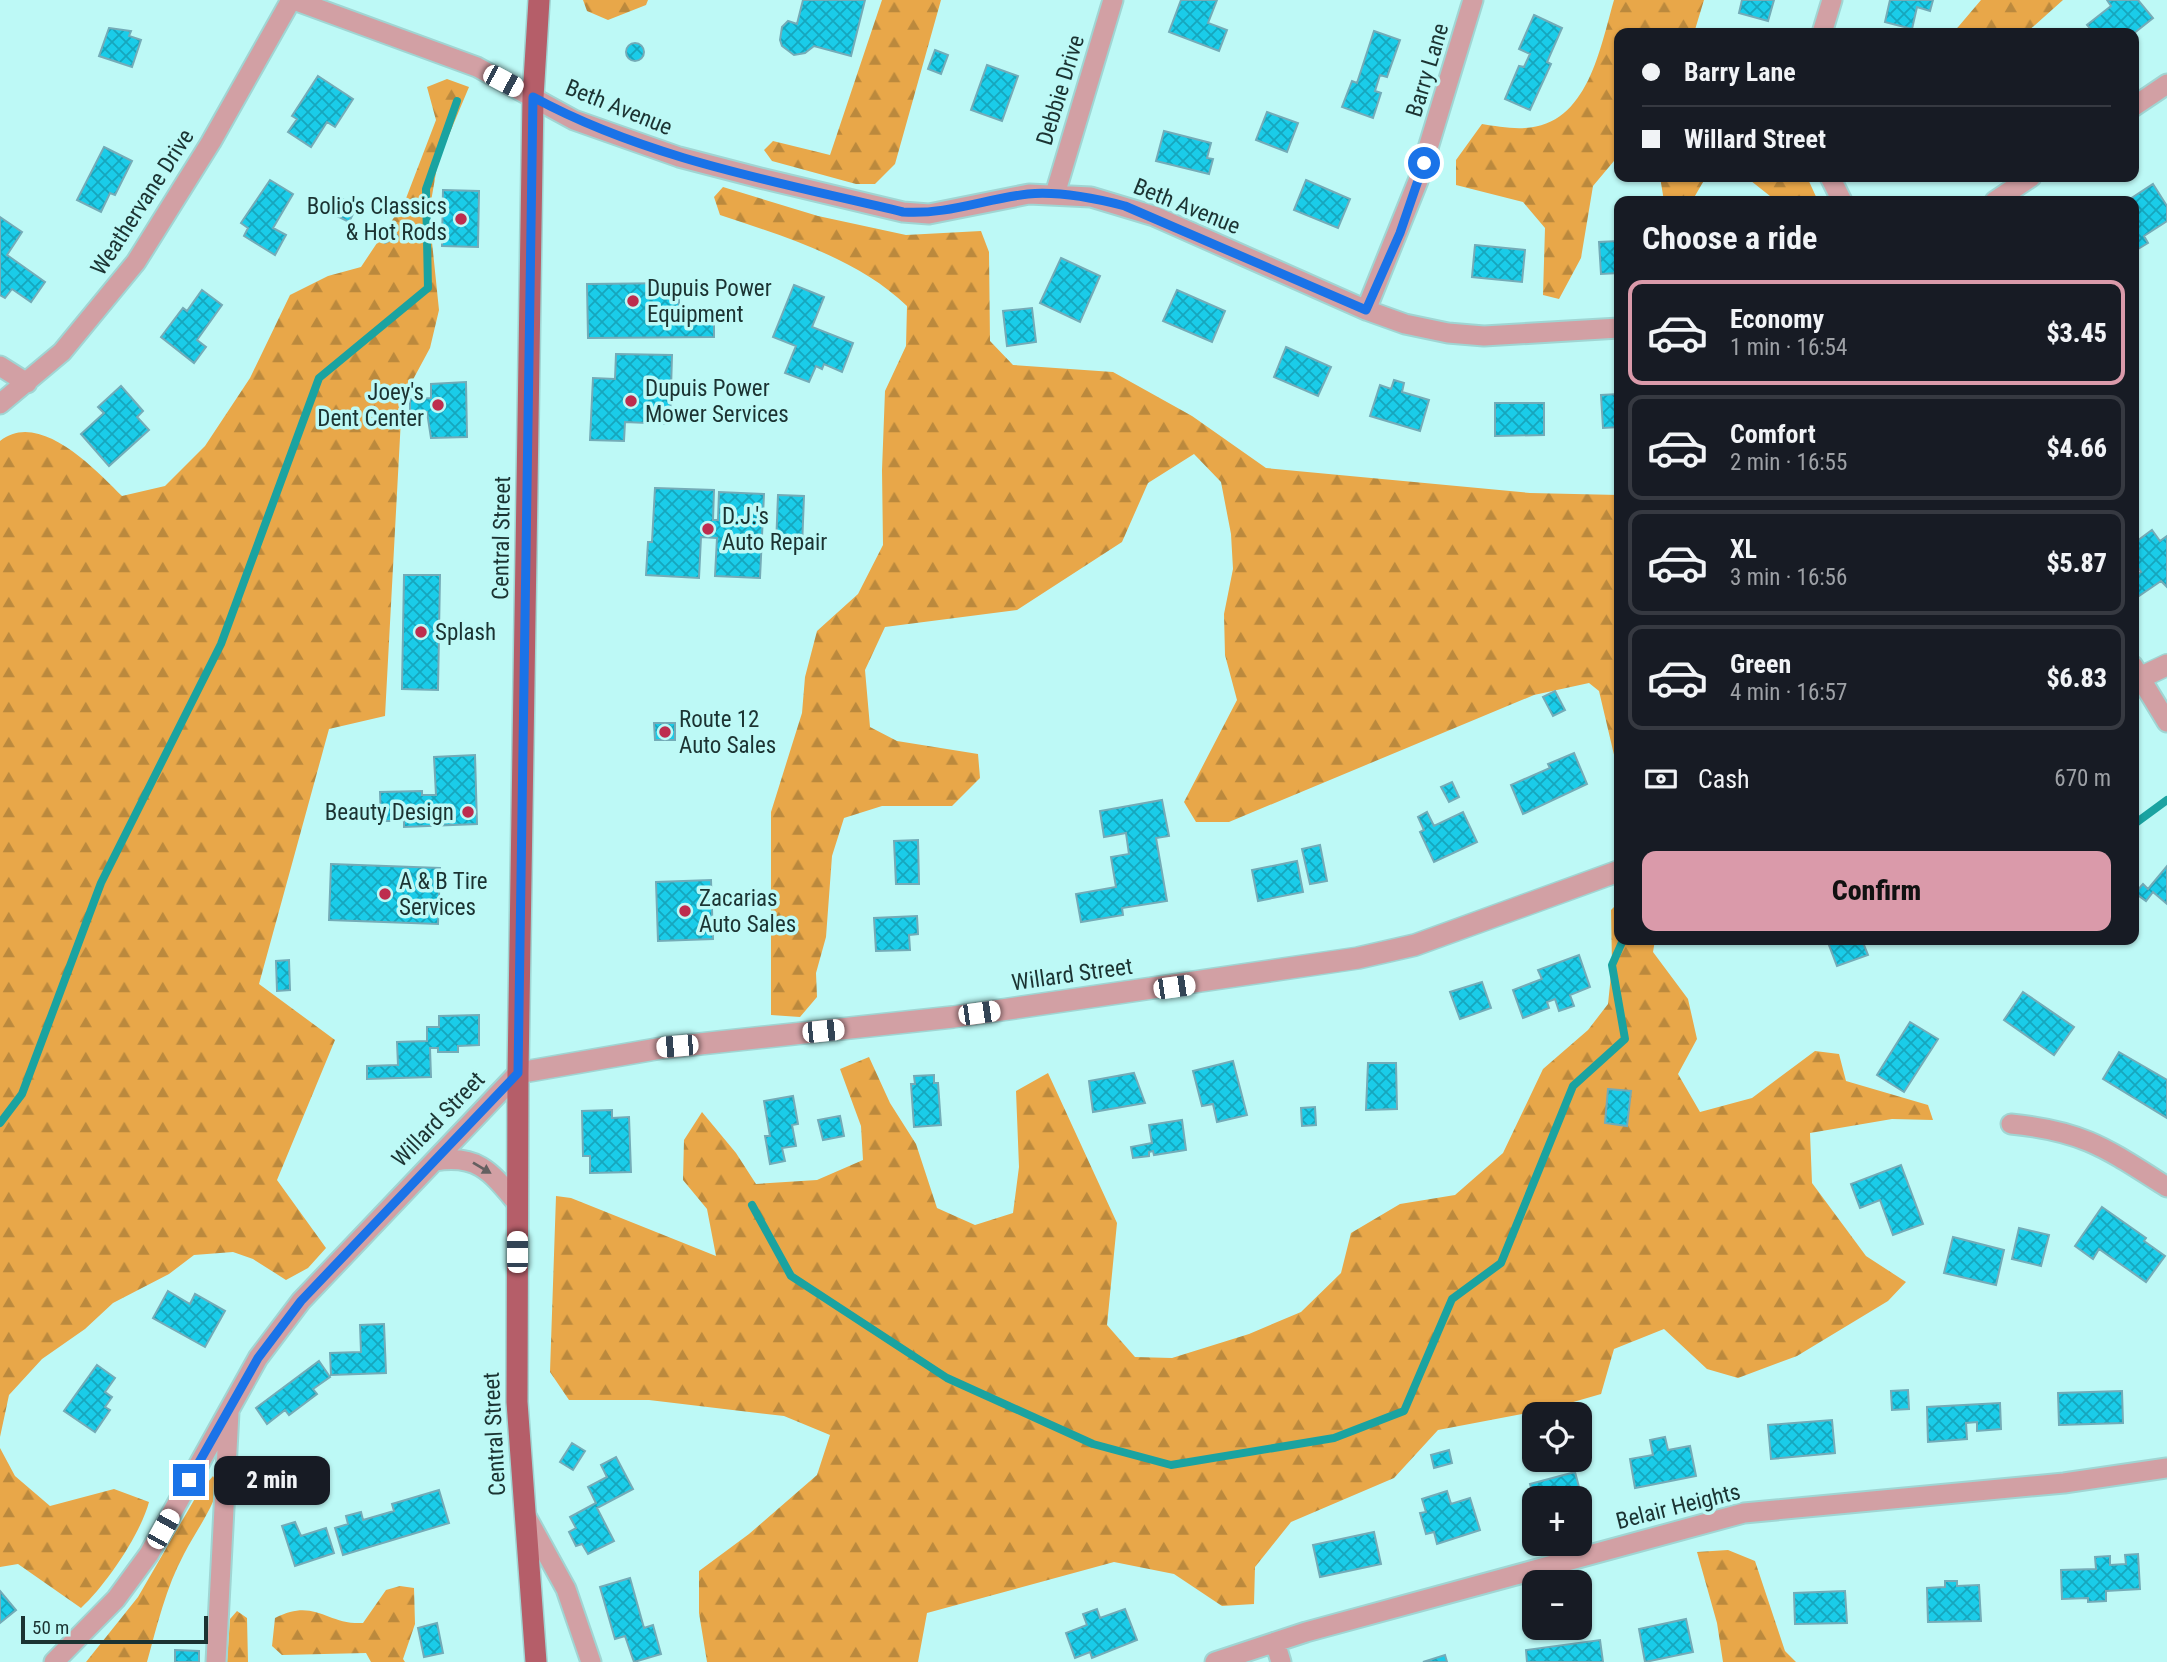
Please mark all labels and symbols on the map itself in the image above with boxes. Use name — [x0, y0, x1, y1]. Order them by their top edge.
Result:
street label: Barry Lane — [1400, 20, 1454, 120]
street label: Debbie Drive — [1031, 32, 1090, 149]
car — [480, 62, 527, 100]
street label: Beth Avenue — [561, 74, 676, 141]
street label: Weathervane Drive — [85, 124, 200, 280]
route start — [1408, 147, 1440, 179]
street label: Beth Avenue — [1129, 173, 1244, 240]
place label: Bolio's Classics & Hot Rods — [307, 193, 447, 246]
marker: Bolio's Classics & Hot Rods — [453, 211, 469, 227]
place label: Dupuis Power Equipment — [647, 275, 772, 328]
marker: Dupuis Power Equipment — [625, 293, 641, 309]
place label: Dupuis Power Mower Services — [645, 375, 789, 428]
place label: Joey's Dent Center — [317, 379, 424, 432]
marker: Dupuis Power Mower Services — [623, 393, 639, 409]
marker: Joey's Dent Center — [430, 397, 446, 413]
street label: Central Street — [487, 476, 516, 600]
place label: D.J.'s Auto Repair — [722, 503, 827, 556]
marker: D.J.'s Auto Repair — [700, 521, 716, 537]
place label: Splash — [435, 619, 496, 646]
marker: Splash — [413, 624, 429, 640]
place label: Route 12 Auto Sales — [679, 706, 776, 759]
marker: Route 12 Auto Sales — [657, 724, 673, 740]
place label: Beauty Design — [325, 799, 454, 826]
marker: Beauty Design — [460, 804, 476, 820]
place label: A & B Tire Services — [399, 868, 488, 921]
place label: Zacarias Auto Sales — [699, 885, 796, 938]
marker: A & B Tire Services — [377, 886, 393, 902]
marker: Zacarias Auto Sales — [677, 903, 693, 919]
street label: Willard Street — [1010, 953, 1134, 996]
car — [1152, 974, 1197, 1000]
car — [957, 1000, 1002, 1026]
car — [802, 1018, 845, 1044]
car — [656, 1034, 699, 1058]
street label: Willard Street — [386, 1066, 490, 1173]
one-way arrow — [473, 1162, 492, 1174]
car — [507, 1231, 528, 1273]
street label: Central Street — [478, 1371, 511, 1496]
callout: 2 min — [214, 1456, 329, 1504]
route end — [173, 1464, 205, 1496]
street label: Belair Heights — [1613, 1478, 1743, 1535]
car — [144, 1506, 183, 1552]
scale bar — [21, 1613, 208, 1645]

